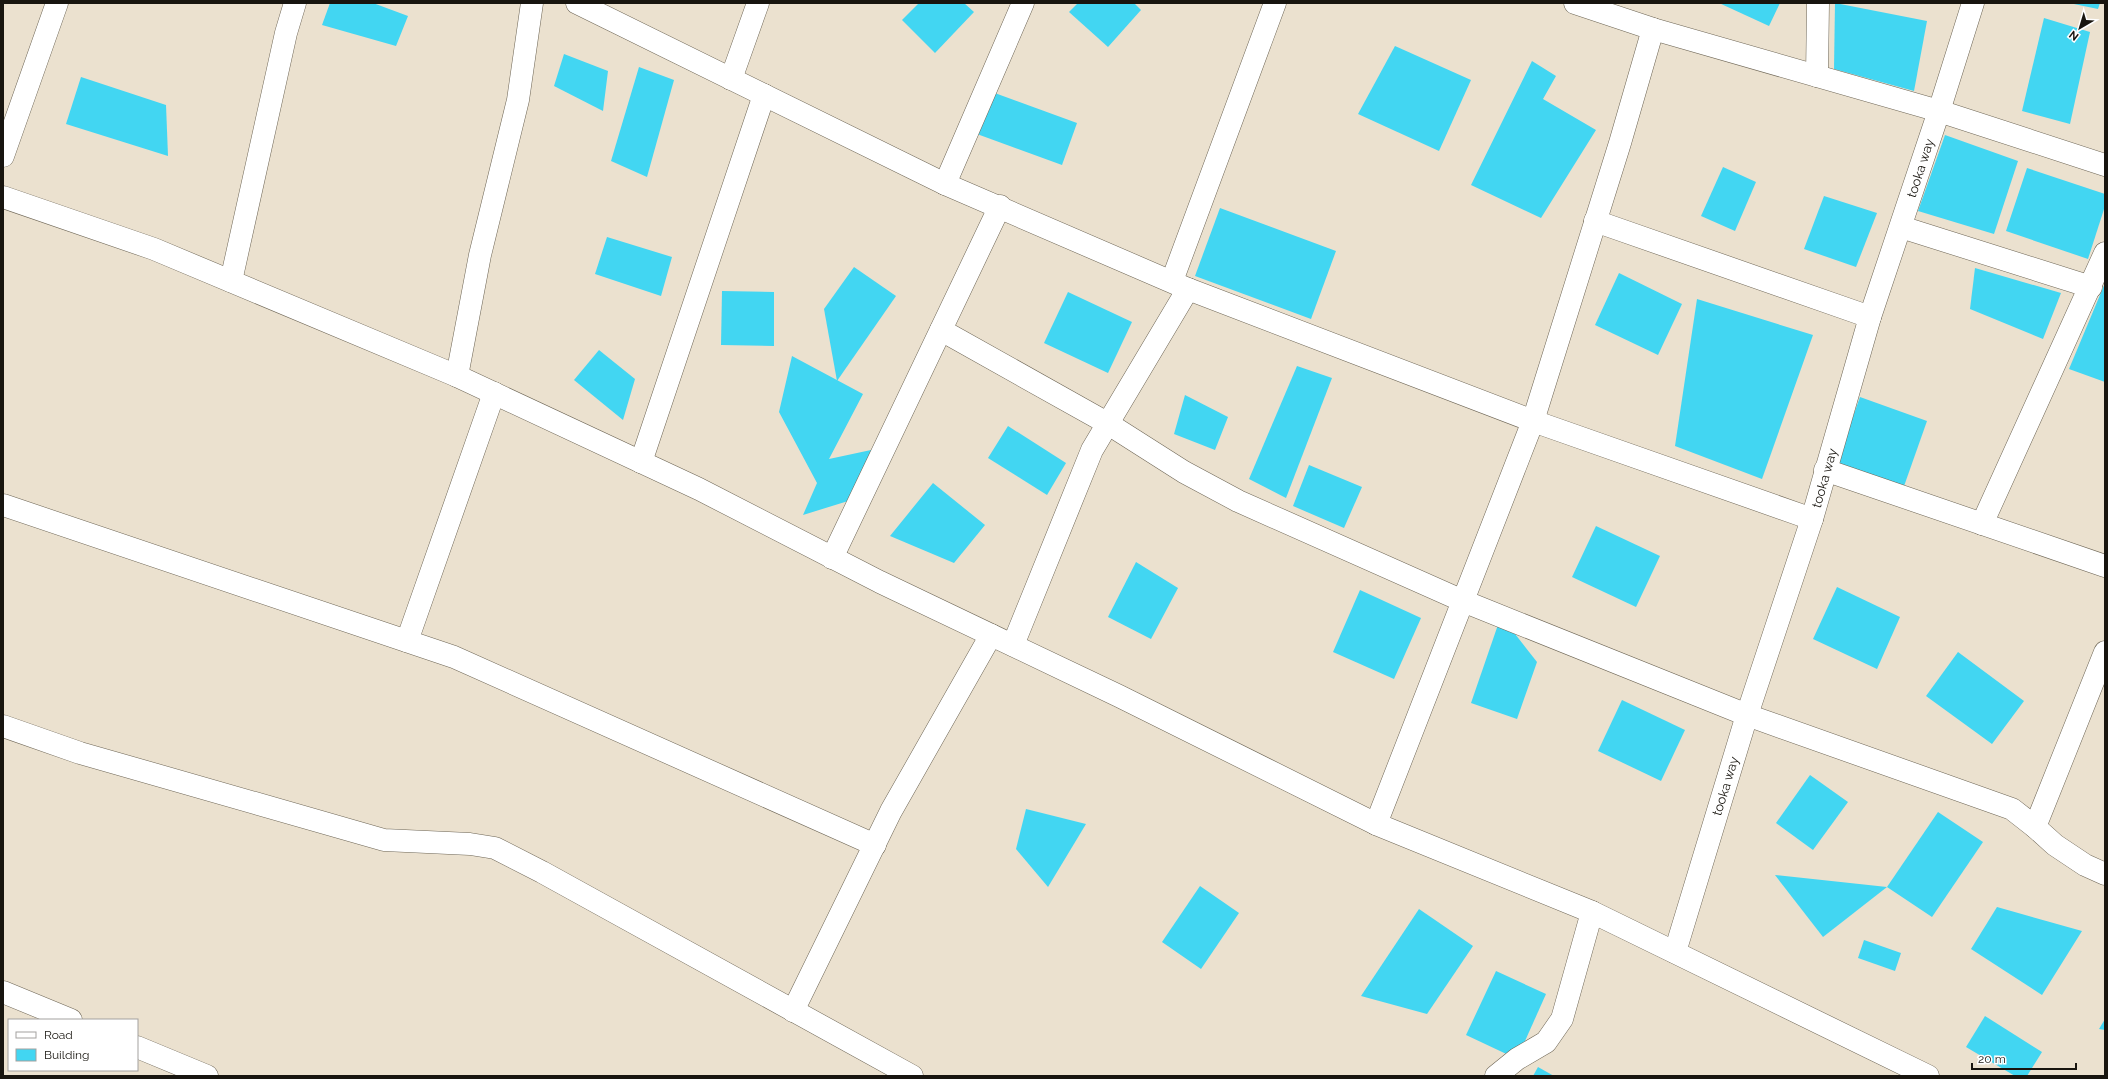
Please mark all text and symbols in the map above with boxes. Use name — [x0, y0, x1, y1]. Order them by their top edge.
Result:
north arrow — [2060, 8, 2100, 48]
text: N — [2067, 28, 2081, 43]
street label: tooka way — [1904, 137, 1937, 199]
street label: tooka way — [1809, 447, 1840, 510]
street label: tooka way — [1709, 755, 1742, 817]
legend — [8, 1019, 138, 1071]
text: Road — [44, 1028, 73, 1042]
scale bar — [1972, 1045, 2076, 1071]
text: Building — [44, 1048, 90, 1062]
text: 20 m — [1978, 1052, 2006, 1066]

